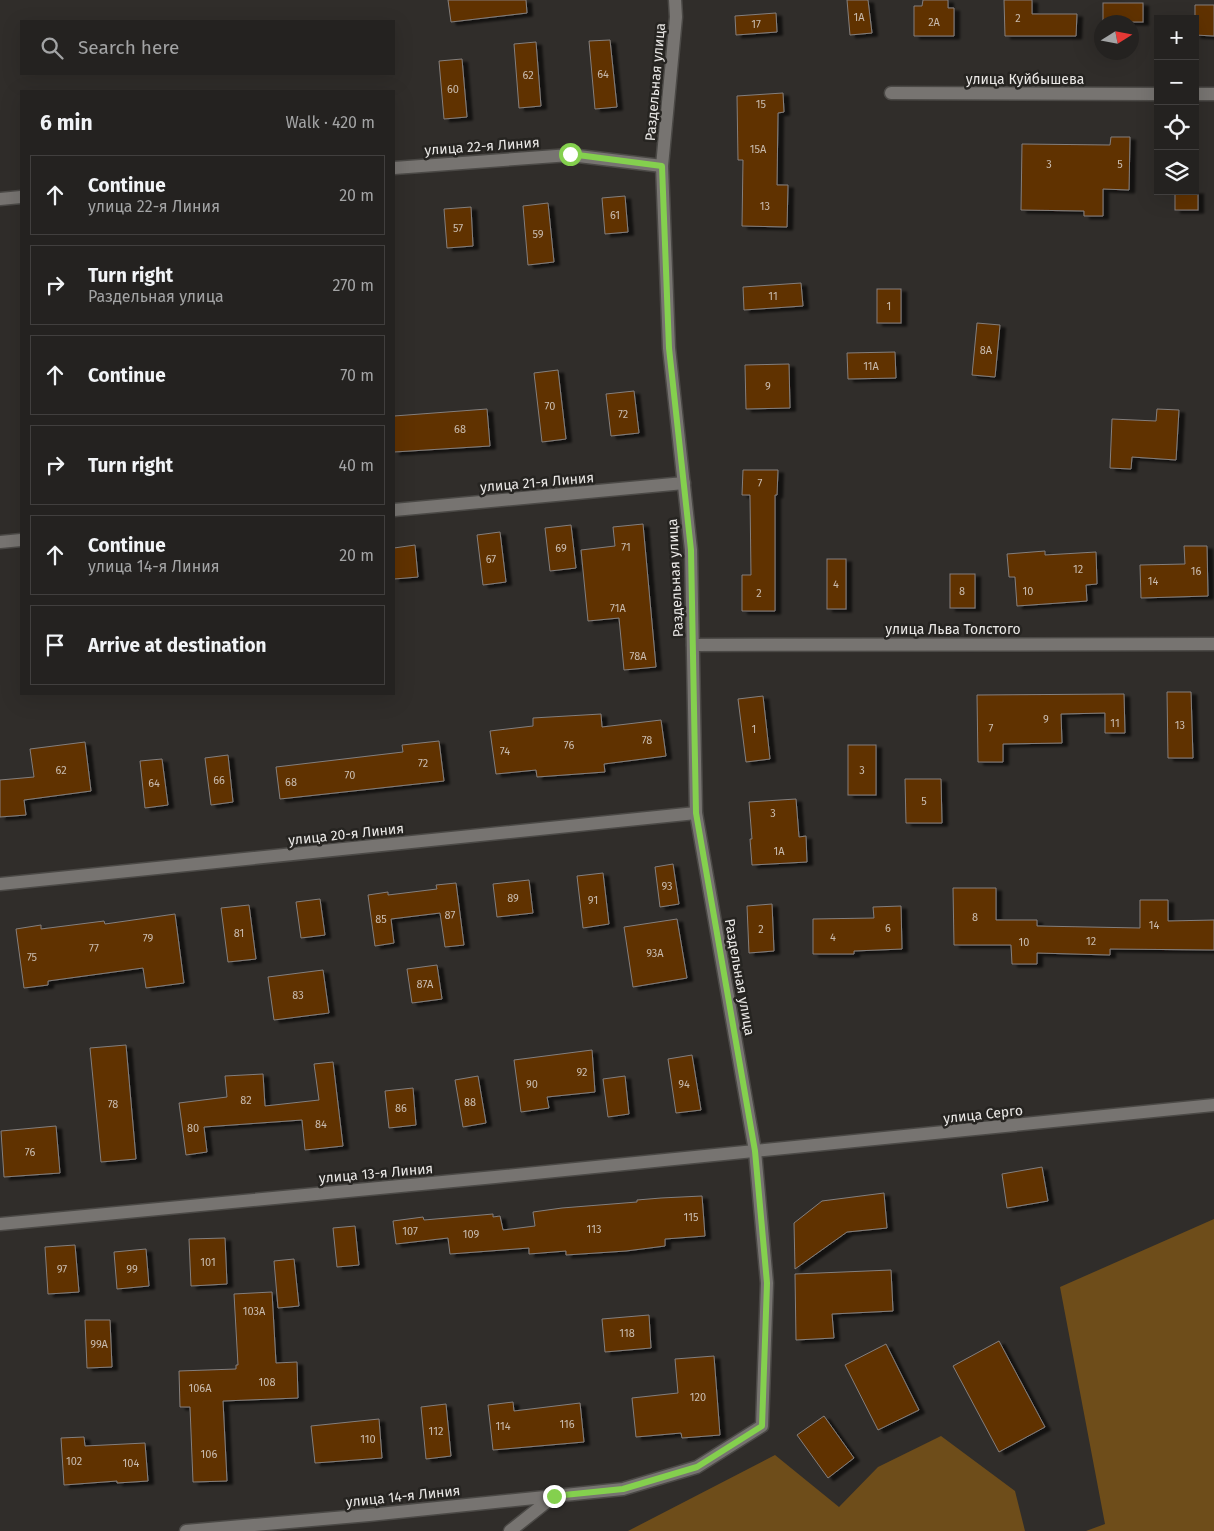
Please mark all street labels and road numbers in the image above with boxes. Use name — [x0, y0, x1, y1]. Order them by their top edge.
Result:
street label: Раздельная улица — [642, 22, 669, 142]
street label: улица Куйбышева — [966, 71, 1084, 88]
street label: улица 22-я Линия — [424, 134, 540, 159]
street label: улица 21-я Линия — [479, 469, 595, 496]
street label: Раздельная улица — [664, 518, 687, 638]
street label: улица Льва Толстого — [885, 621, 1021, 638]
street label: улица 20-я Линия — [287, 820, 405, 849]
street label: Раздельная улица — [721, 917, 758, 1037]
street label: улица Серго — [942, 1102, 1024, 1127]
street label: улица 13-я Линия — [318, 1160, 434, 1187]
street label: улица 14-я Линия — [345, 1482, 461, 1511]

